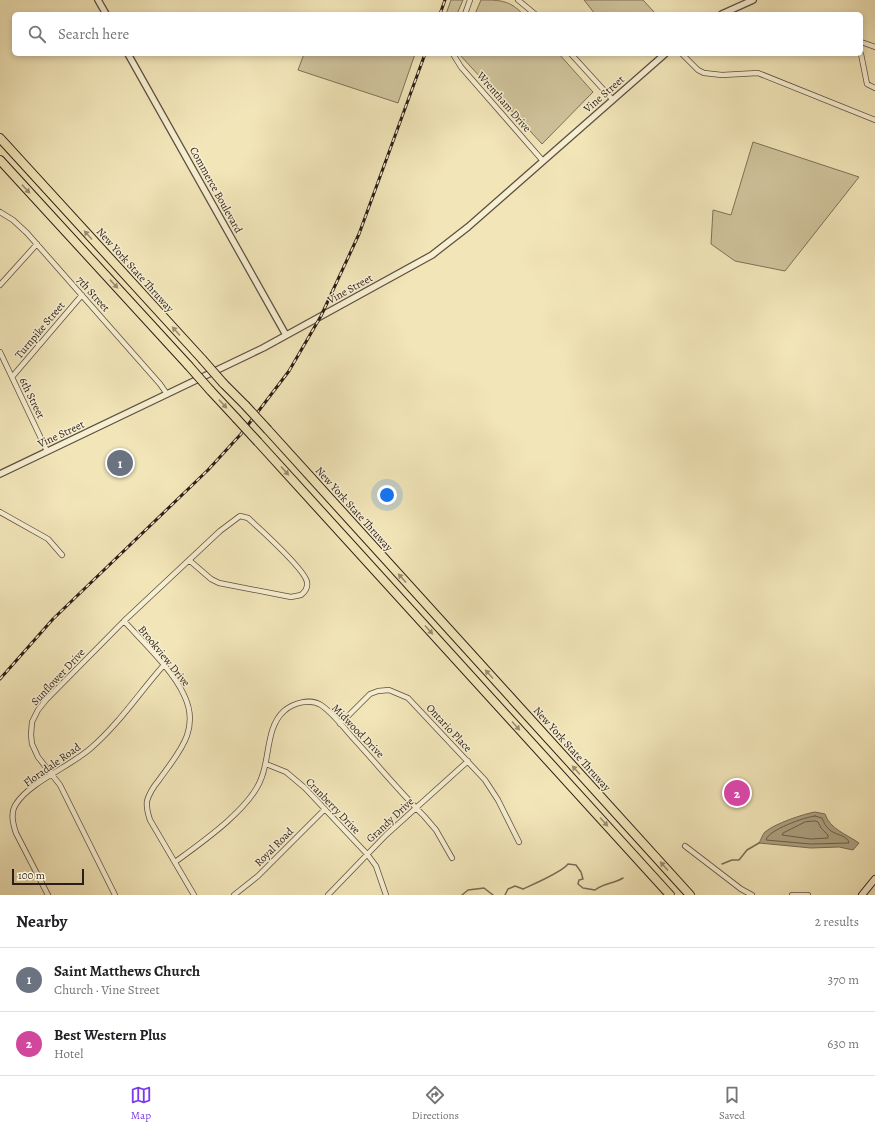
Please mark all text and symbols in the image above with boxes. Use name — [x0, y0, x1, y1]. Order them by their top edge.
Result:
search box — [12, 12, 863, 56]
icon: search — [26, 23, 48, 45]
text: Search here — [58, 24, 129, 44]
street label: Wrentham Drive — [473, 68, 534, 135]
street label: Vine Street — [580, 72, 628, 117]
street label: Commerce Boulevard — [186, 144, 246, 236]
one-way arrow — [22, 184, 31, 194]
street label: New York State Thruway — [93, 224, 177, 316]
one-way arrow — [84, 230, 93, 239]
street label: Vine Street — [324, 270, 376, 308]
street label: 7th Street — [73, 273, 113, 315]
one-way arrow — [110, 279, 119, 290]
street label: Turnpike Street — [12, 298, 69, 362]
one-way arrow — [172, 326, 181, 335]
street label: 6th Street — [16, 375, 49, 421]
one-way arrow — [218, 399, 228, 409]
street label: Vine Street — [34, 417, 87, 452]
pin: 1 — [107, 448, 133, 478]
street label: New York State Thruway — [312, 463, 396, 555]
one-way arrow — [280, 466, 289, 476]
your location — [377, 485, 397, 505]
one-way arrow — [397, 573, 406, 583]
street label: Brookview Drive — [135, 622, 193, 690]
one-way arrow — [424, 624, 433, 635]
street label: Sunflower Drive — [28, 645, 88, 709]
one-way arrow — [484, 669, 494, 679]
street label: Midwood Drive — [328, 701, 388, 761]
street label: Ontario Place — [423, 701, 475, 755]
street label: New York State Thruway — [530, 703, 614, 795]
one-way arrow — [511, 721, 521, 731]
street label: Floradale Road — [20, 740, 84, 790]
one-way arrow — [572, 765, 581, 775]
street label: Cranberry Drive — [302, 775, 364, 837]
pin: 2 — [724, 778, 750, 808]
street label: Grandy Drive — [363, 794, 417, 846]
one-way arrow — [599, 817, 608, 827]
street label: Royal Road — [251, 824, 297, 870]
one-way arrow — [659, 861, 669, 871]
scale bar — [12, 867, 84, 886]
text: 100 m — [18, 868, 45, 883]
text: Nearby — [16, 910, 67, 933]
text: 2 results — [815, 913, 859, 930]
text: Saint Matthews Church — [54, 961, 200, 981]
text: 1 — [27, 971, 31, 988]
text: 370 m — [828, 971, 859, 988]
text: Church · Vine Street — [54, 981, 160, 998]
text: Best Western Plus — [54, 1025, 166, 1045]
text: 2 — [26, 1035, 32, 1052]
text: 630 m — [827, 1035, 859, 1052]
text: Hotel — [54, 1045, 83, 1062]
tab: Map — [130, 1084, 152, 1123]
tab: Directions — [412, 1084, 459, 1123]
tab: Saved — [719, 1084, 745, 1123]

